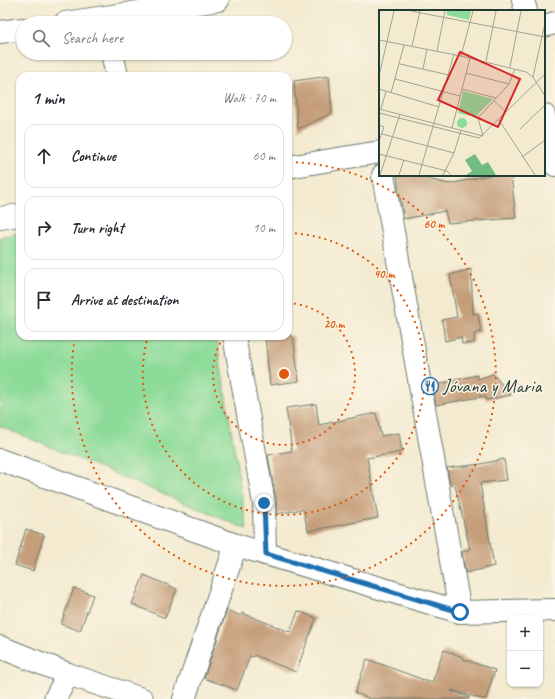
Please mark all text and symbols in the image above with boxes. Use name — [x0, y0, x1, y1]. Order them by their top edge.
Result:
inset map — [379, 10, 545, 176]
search box — [16, 16, 292, 60]
icon: search — [30, 27, 52, 49]
text: Search here — [62, 29, 123, 48]
text: 1 min — [32, 88, 65, 109]
text: Walk · 70 m — [223, 90, 276, 106]
icon: ahead — [33, 145, 55, 167]
text: Continue — [71, 147, 116, 166]
text: 60 m — [253, 148, 275, 164]
text: 60 m — [424, 216, 446, 232]
icon: right — [33, 217, 55, 239]
text: Turn right — [71, 219, 124, 238]
text: 10 m — [253, 220, 275, 236]
text: 40 m — [374, 266, 395, 282]
icon: arrive — [33, 289, 55, 311]
text: Arrive at destination — [71, 291, 178, 310]
text: 20 m — [324, 316, 345, 332]
centre of rings — [277, 367, 291, 381]
place label: Jóvana y Maria — [442, 374, 543, 398]
restaurant icon: Jóvana y Maria — [420, 376, 440, 396]
route end — [255, 494, 273, 512]
route start — [451, 603, 469, 621]
map controls — [507, 615, 543, 687]
button: + — [507, 615, 543, 651]
button: − — [507, 651, 543, 687]

